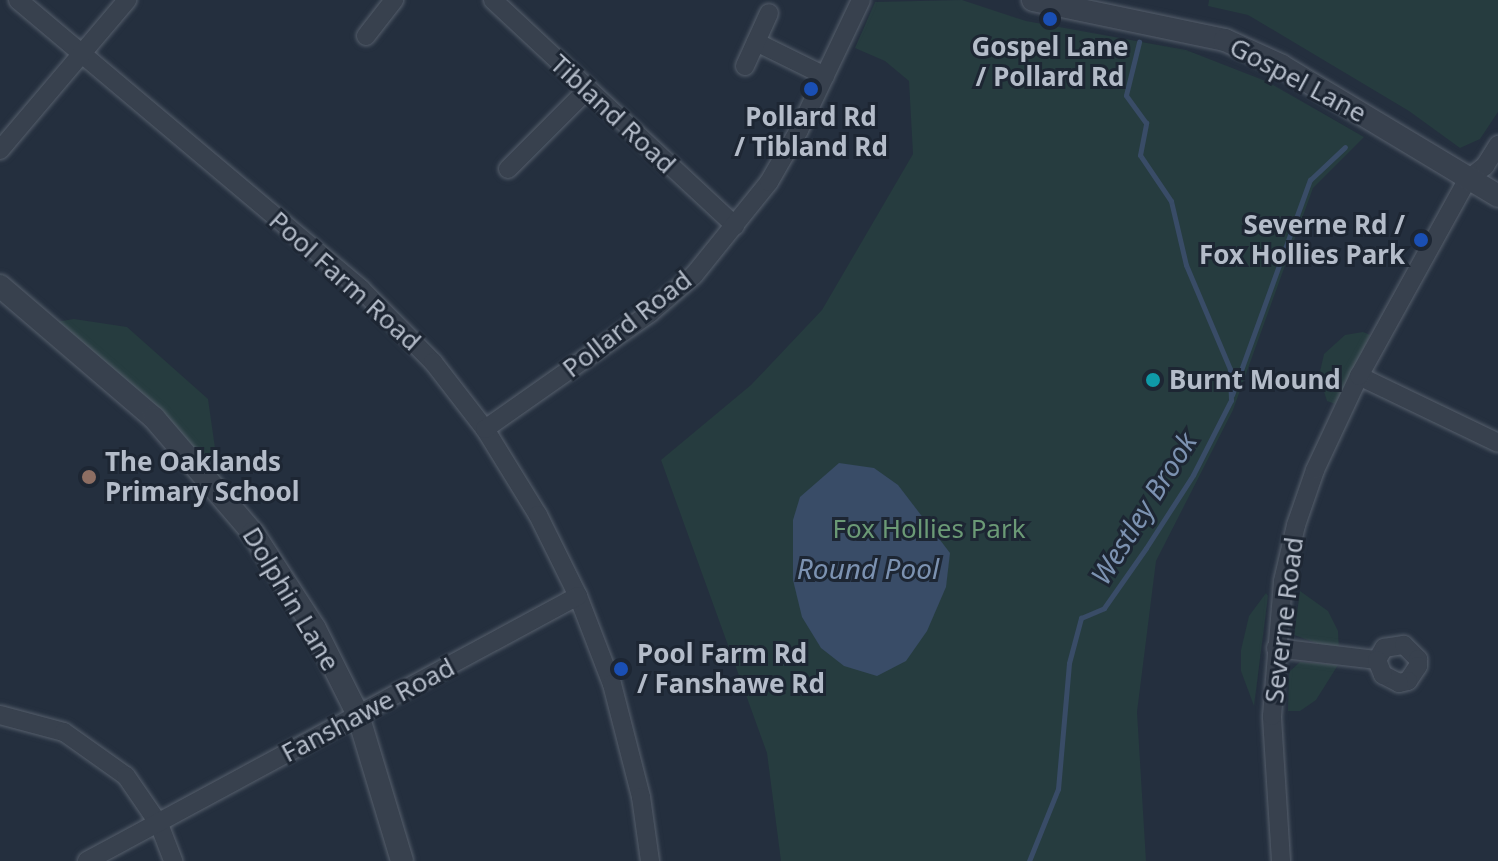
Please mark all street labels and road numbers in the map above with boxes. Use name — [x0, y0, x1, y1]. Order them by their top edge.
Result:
street label: Gospel Lane — [1224, 31, 1372, 129]
street label: Tibland Road — [544, 48, 682, 180]
street label: Pool Farm Road — [263, 205, 427, 357]
street label: Pollard Road — [556, 264, 698, 384]
street label: Dolphin Lane — [236, 522, 346, 676]
street label: Severne Road — [1258, 535, 1310, 705]
street label: Fanshawe Road — [276, 651, 460, 769]

